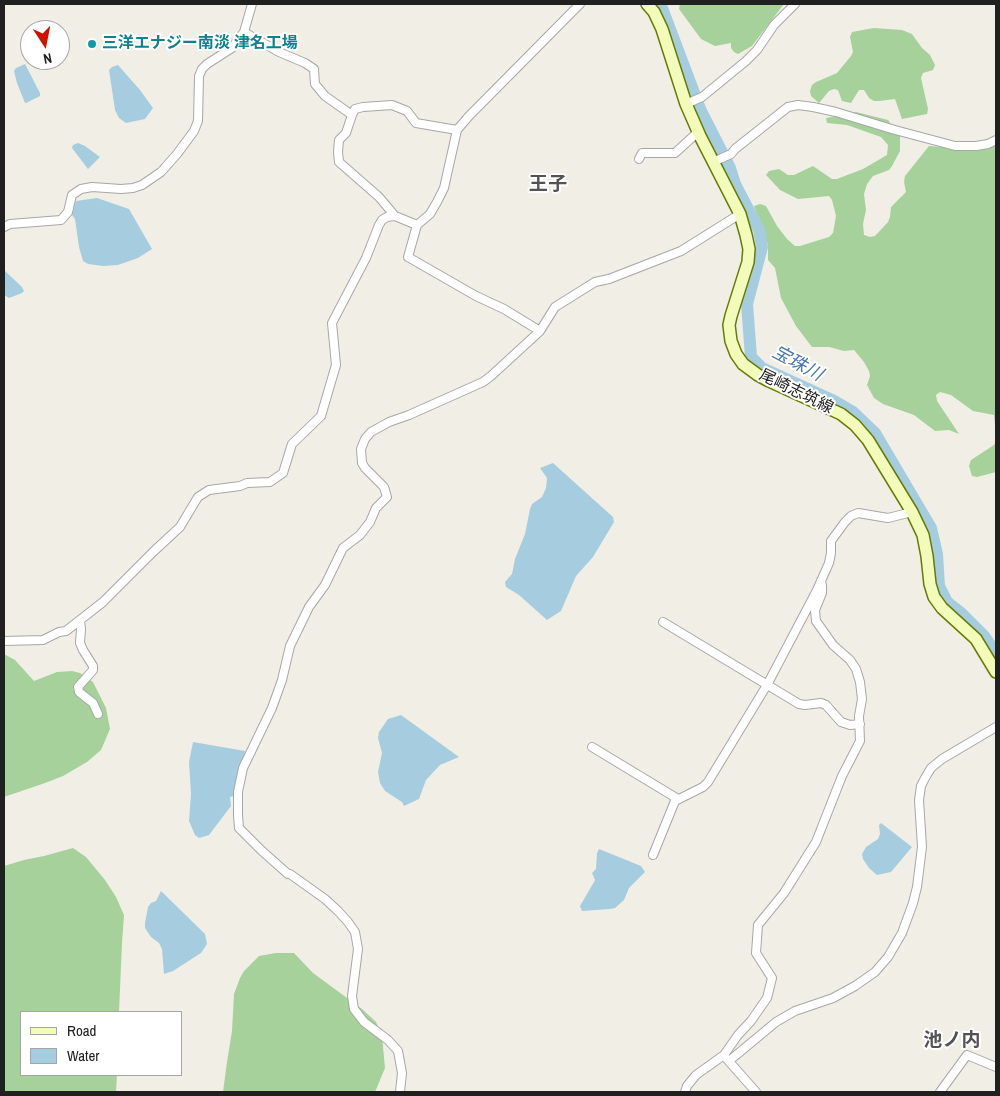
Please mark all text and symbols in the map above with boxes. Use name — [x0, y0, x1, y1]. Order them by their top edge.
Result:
north arrow — [20, 20, 70, 70]
place label: 三洋エナジー南淡 津名工場 — [102, 34, 298, 54]
marker: 三洋エナジー南淡 津名工場 — [86, 38, 98, 50]
text: N — [42, 49, 53, 68]
district label: 王子 — [529, 174, 567, 196]
water label: 宝珠川 — [768, 342, 826, 386]
street label: 尾崎志筑線 — [756, 366, 836, 418]
legend — [20, 1011, 182, 1076]
text: Road — [67, 1020, 96, 1041]
district label: 池ノ内 — [924, 1030, 980, 1052]
text: Water — [67, 1045, 99, 1066]

